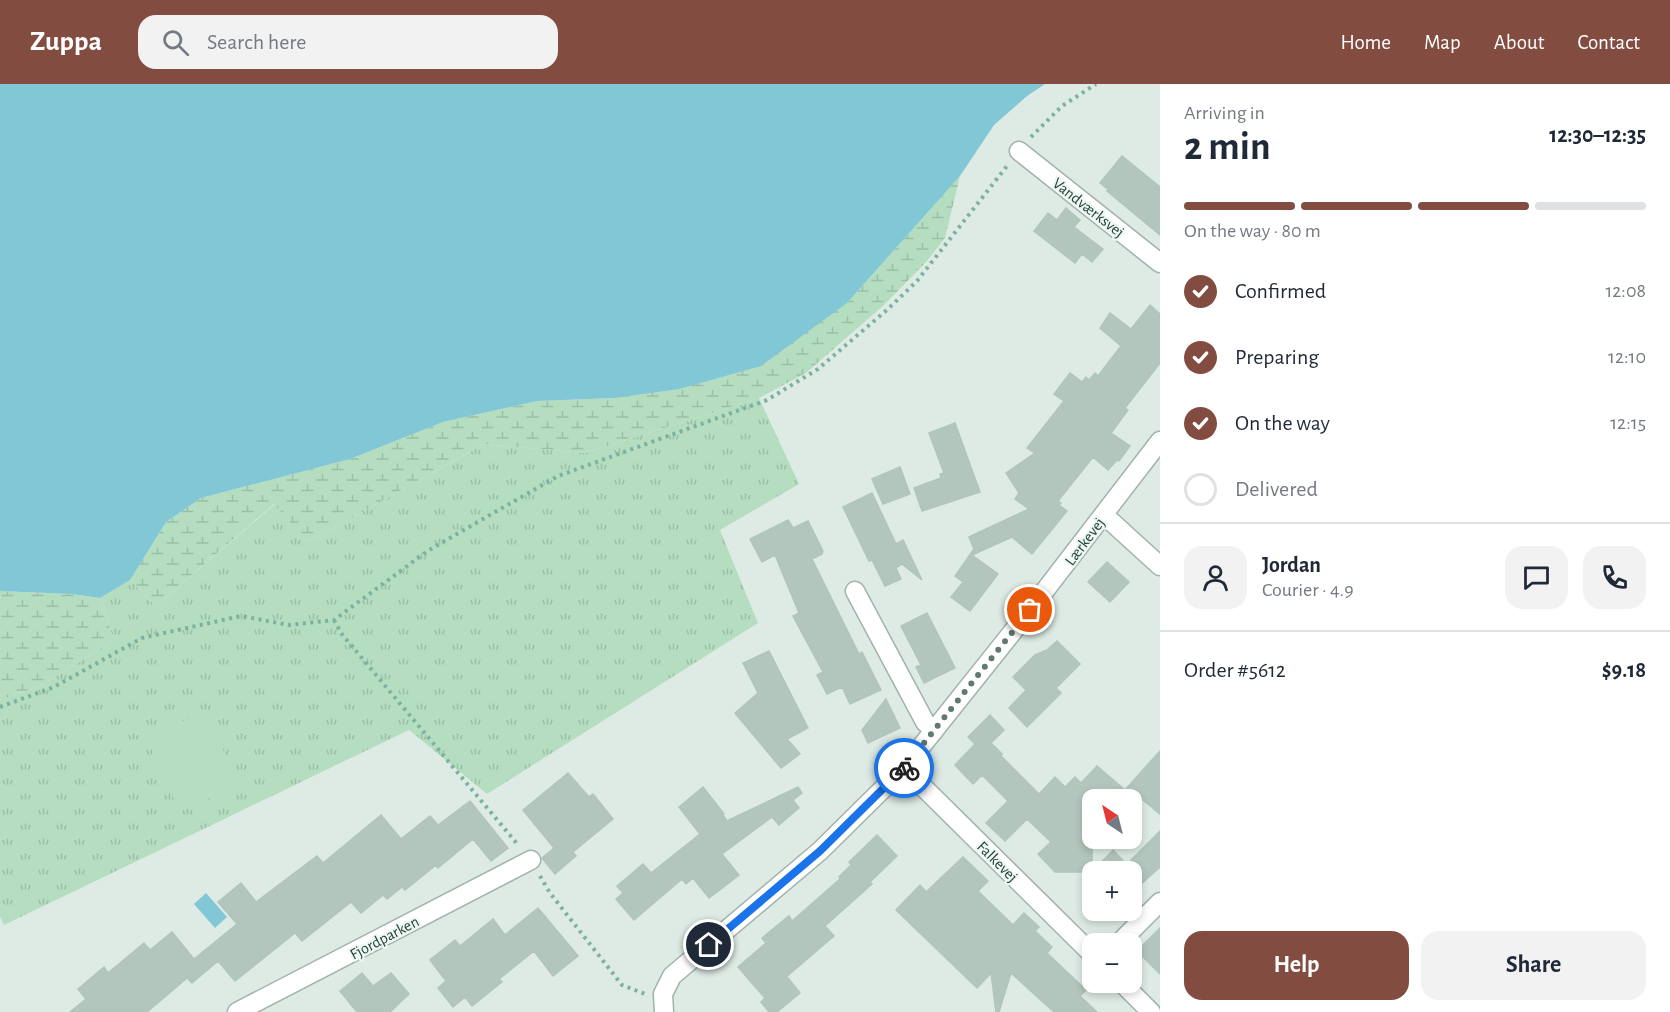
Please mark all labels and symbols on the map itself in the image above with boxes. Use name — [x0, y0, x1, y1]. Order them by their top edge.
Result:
street label: Vandværksvej — [1049, 175, 1127, 241]
street label: Lærkevej — [1062, 515, 1109, 569]
pin — [1004, 584, 1055, 635]
courier — [874, 738, 934, 798]
north arrow — [1082, 789, 1142, 849]
street label: Falkevej — [973, 838, 1021, 886]
street label: Fjordparken — [347, 913, 422, 964]
pin — [683, 919, 734, 970]

